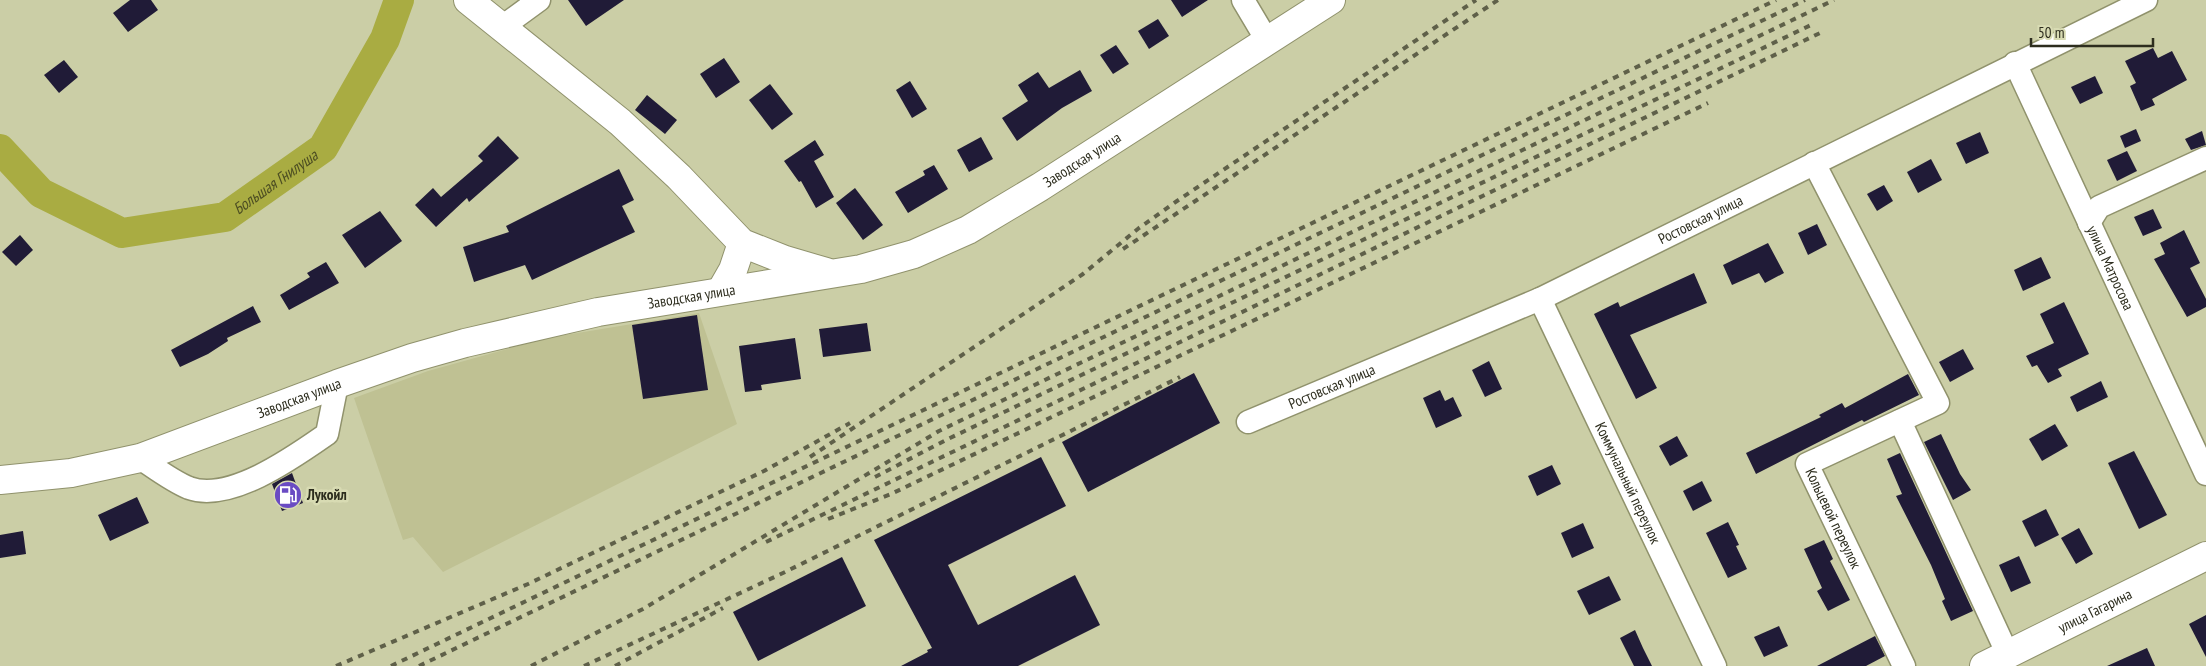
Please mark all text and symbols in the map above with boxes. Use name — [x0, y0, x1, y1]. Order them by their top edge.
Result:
scale bar — [2031, 15, 2154, 47]
text: 50 m — [2038, 23, 2064, 42]
street label: Заводская улица — [1039, 128, 1124, 191]
water label: Большая Гнилуша — [229, 144, 323, 218]
street label: Ростовская улица — [1655, 190, 1746, 248]
street label: улица Матросова — [2083, 222, 2138, 313]
street label: Заводская улица — [646, 280, 736, 313]
street label: Ростовская улица — [1286, 360, 1378, 413]
street label: Заводская улица — [254, 373, 344, 422]
street label: Коммунальный переулок — [1591, 419, 1665, 547]
street label: Кольцевой переулок — [1801, 465, 1866, 572]
fuel station icon: Лукойл — [273, 480, 303, 510]
place label: Лукойл — [306, 485, 347, 504]
street label: улица Гагарина — [2055, 584, 2135, 637]

